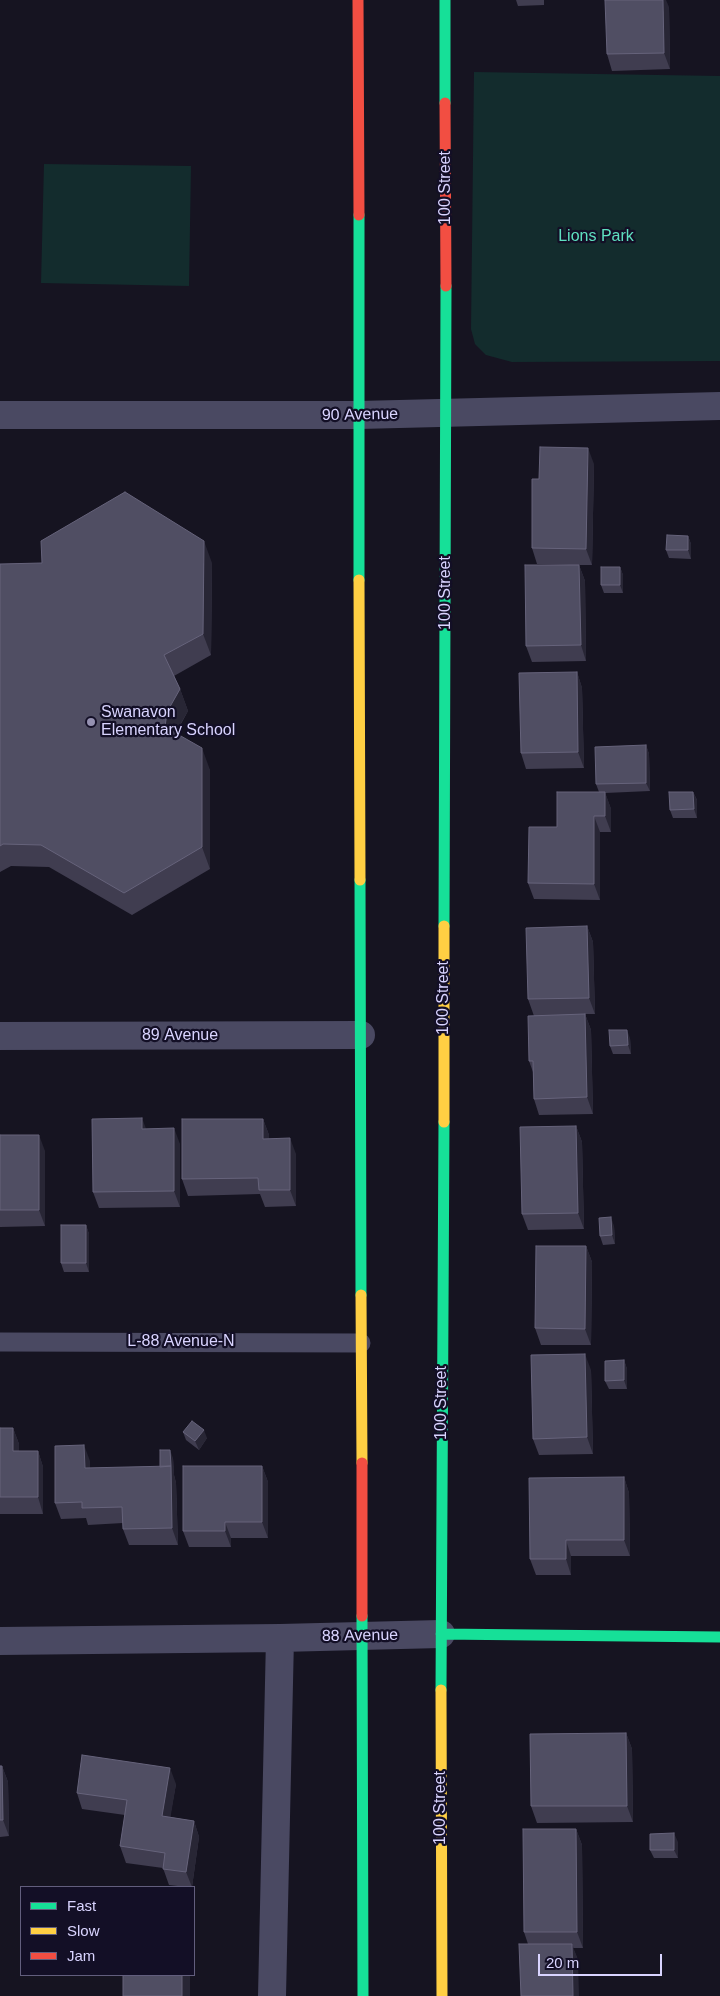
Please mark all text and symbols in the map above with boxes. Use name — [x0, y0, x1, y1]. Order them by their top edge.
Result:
street label: 100 Street — [436, 151, 456, 225]
park label: Lions Park — [558, 227, 634, 247]
street label: 90 Avenue — [322, 405, 398, 425]
street label: 100 Street — [436, 556, 456, 630]
place label: Swanavon Elementary School — [101, 703, 235, 741]
marker: Swanavon Elementary School — [85, 716, 97, 728]
street label: 100 Street — [434, 961, 454, 1035]
street label: 89 Avenue — [142, 1026, 218, 1046]
street label: L-88 Avenue-N — [127, 1332, 235, 1352]
street label: 100 Street — [432, 1366, 452, 1440]
street label: 88 Avenue — [322, 1626, 398, 1646]
street label: 100 Street — [431, 1771, 451, 1845]
legend — [20, 1886, 195, 1976]
text: Fast — [67, 1897, 96, 1914]
text: Slow — [67, 1922, 100, 1939]
scale bar — [540, 1944, 664, 1976]
text: Jam — [67, 1947, 95, 1964]
text: 20 m — [546, 1954, 579, 1971]

